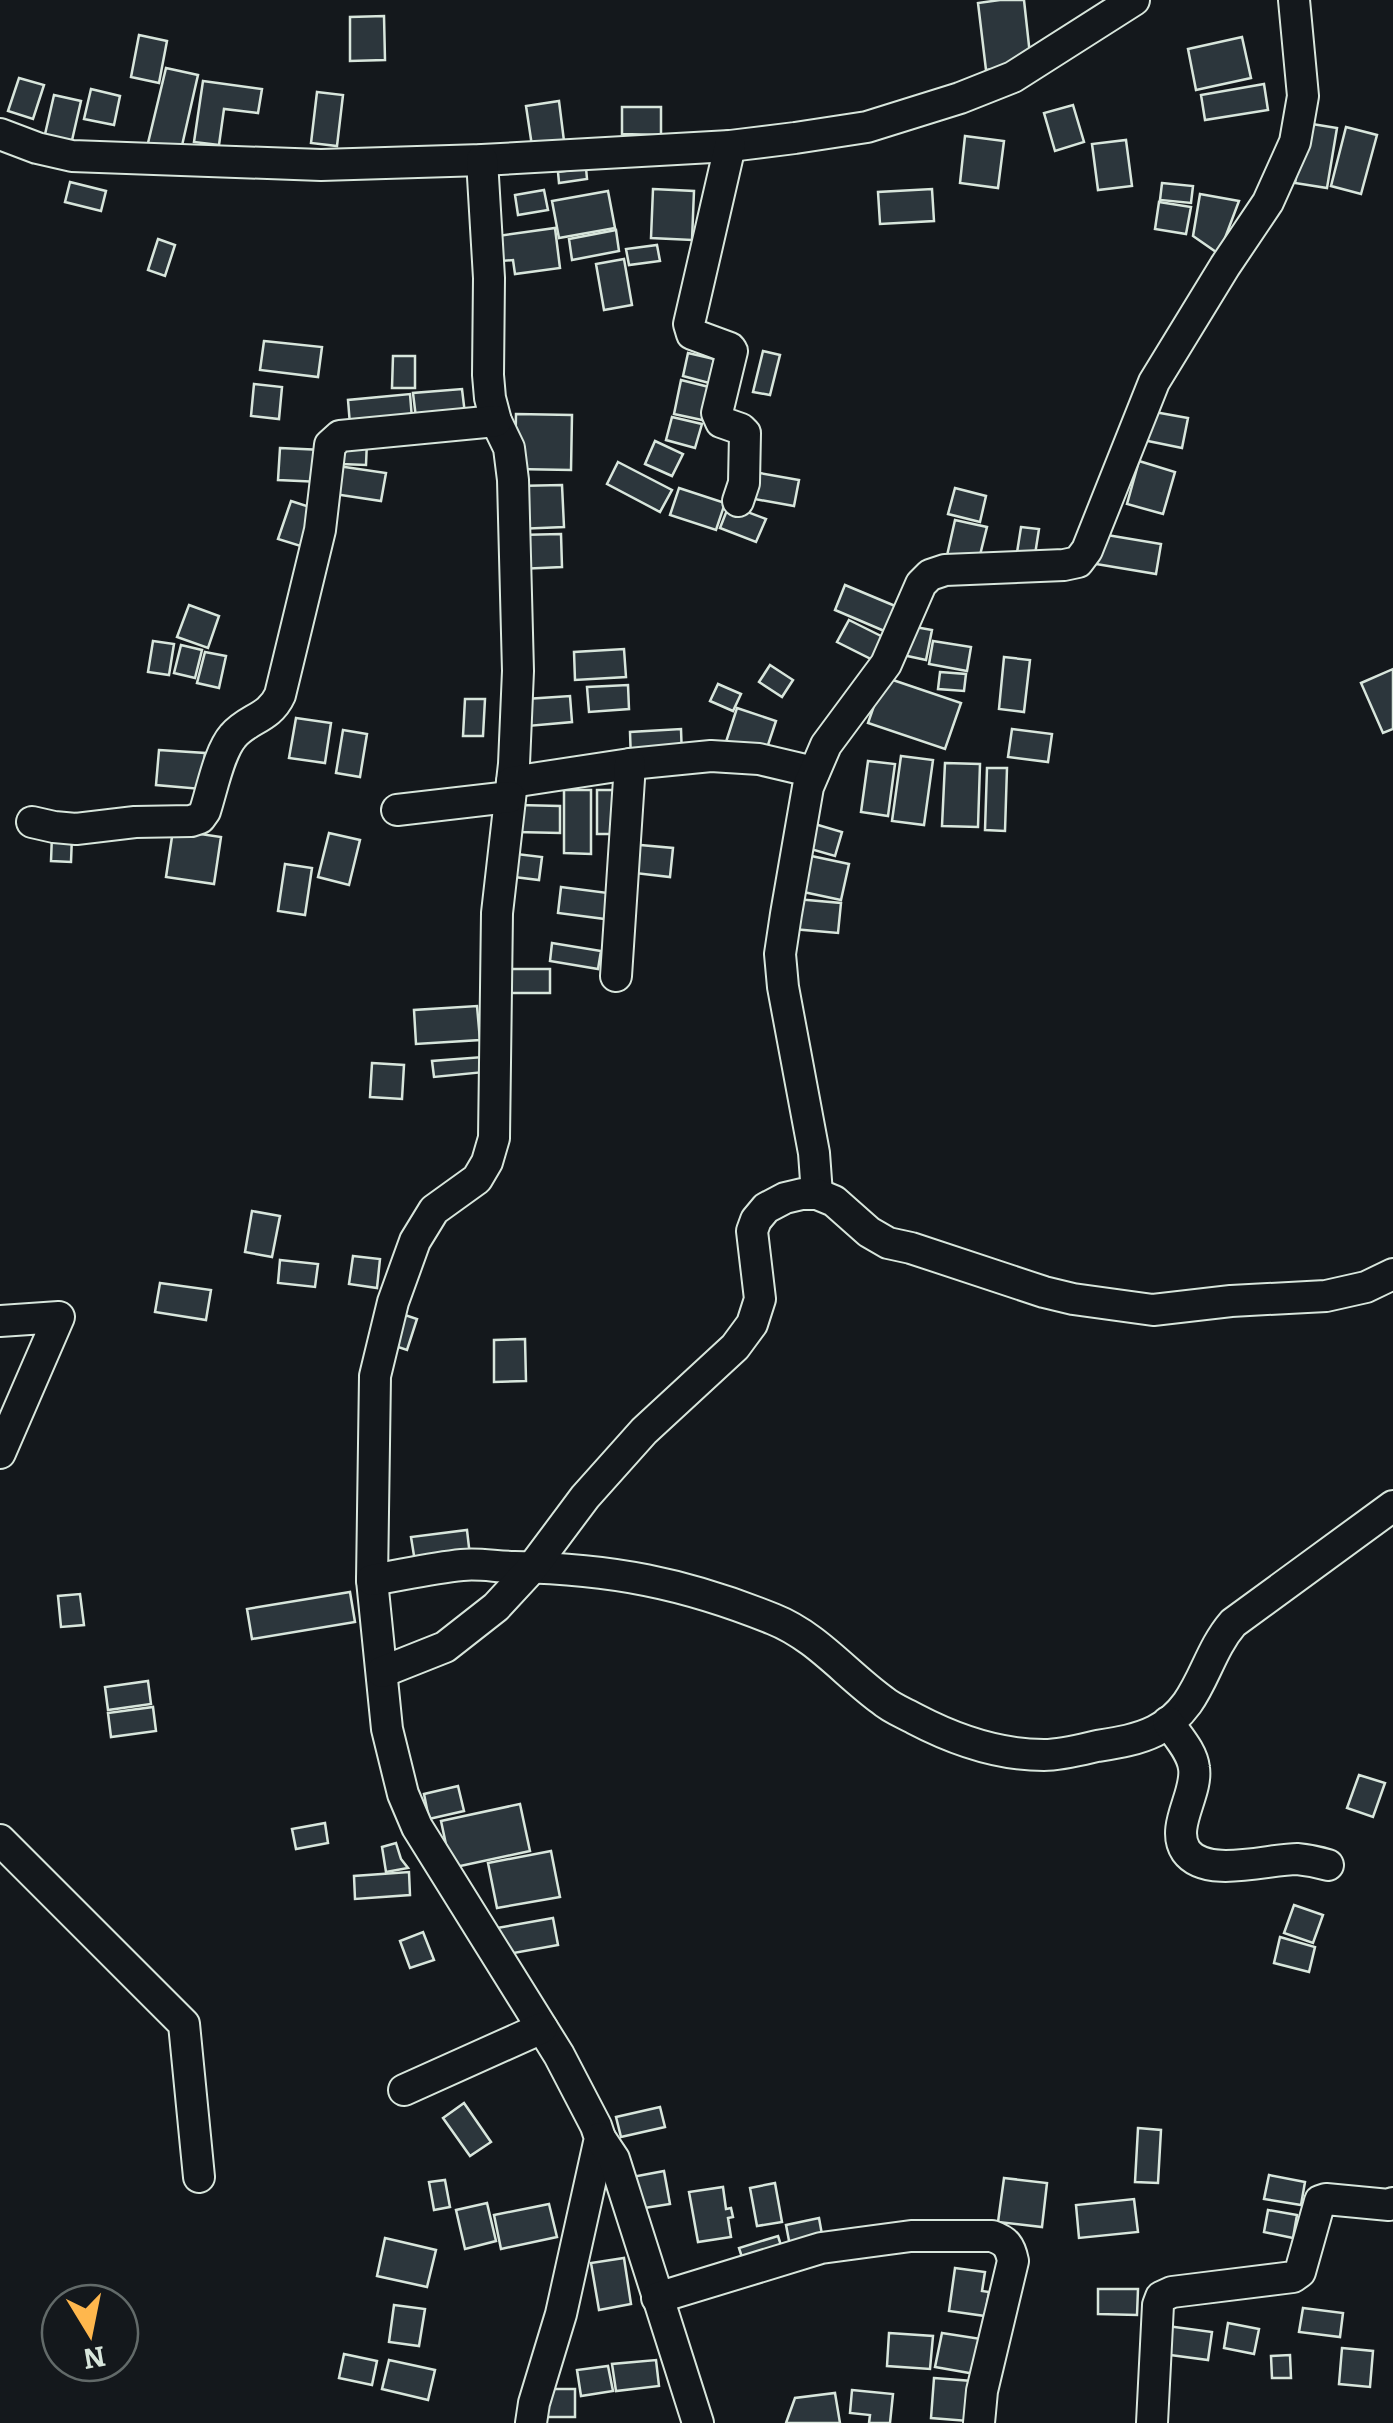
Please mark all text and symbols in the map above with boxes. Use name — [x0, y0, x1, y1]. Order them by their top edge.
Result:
north arrow — [40, 2283, 140, 2383]
text: N — [81, 2339, 108, 2375]

